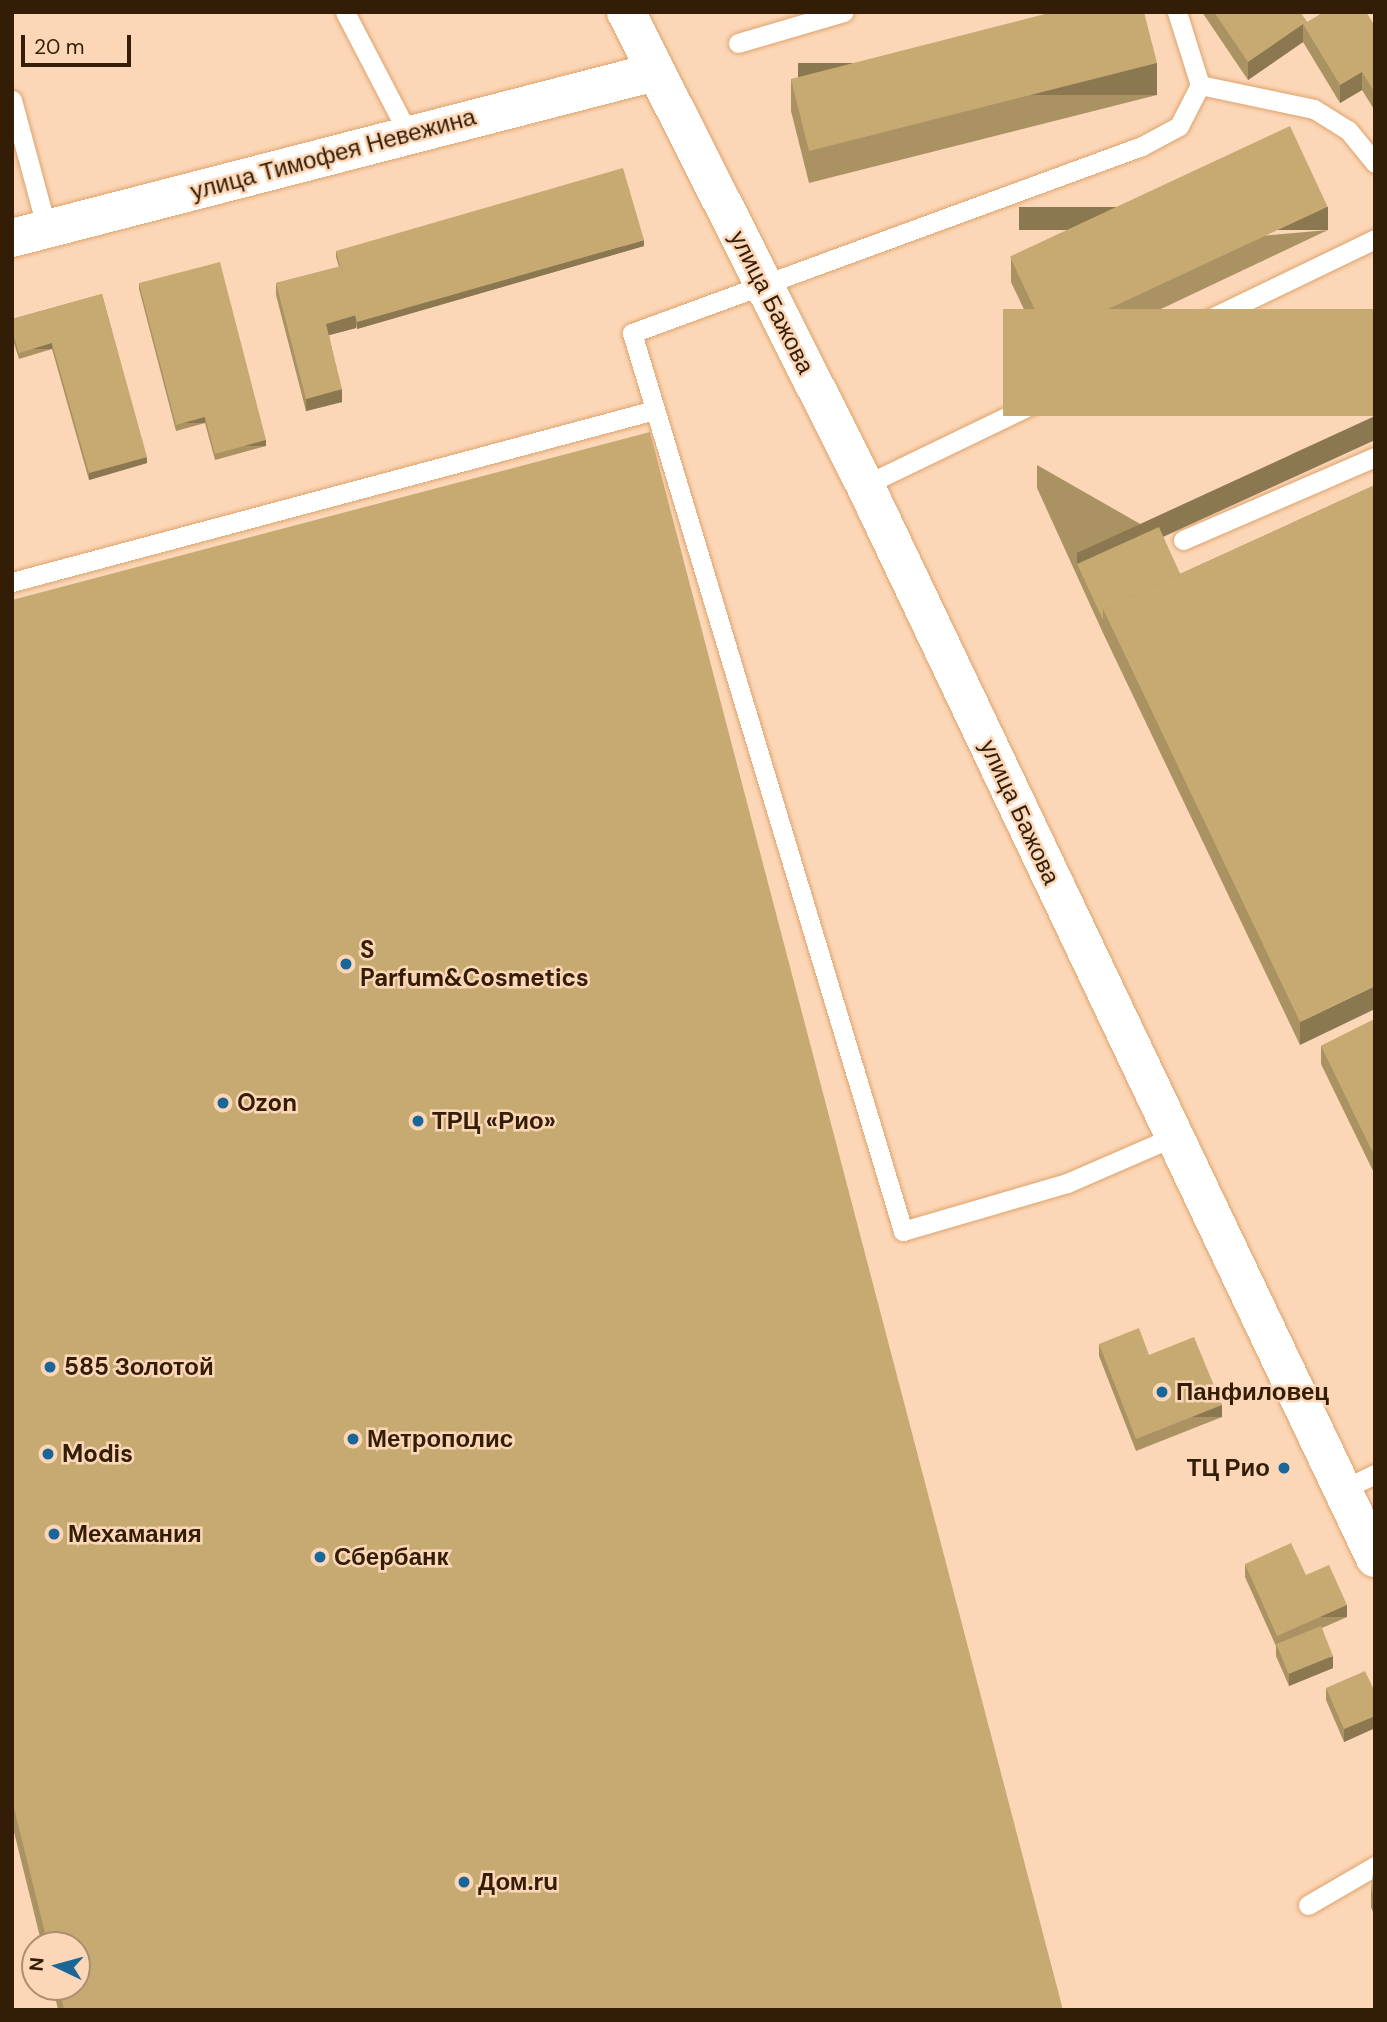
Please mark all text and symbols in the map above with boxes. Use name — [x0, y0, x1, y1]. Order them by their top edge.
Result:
scale bar — [24, 21, 135, 65]
text: 20 m — [34, 33, 85, 61]
street label: улица Тимофея Невежина — [187, 102, 479, 206]
street label: улица Бажова — [724, 226, 820, 378]
street label: улица Бажова — [974, 735, 1066, 889]
place label: S Parfum&Cosmetics — [360, 936, 589, 992]
marker: S Parfum&Cosmetics — [338, 956, 354, 972]
place label: Ozon — [237, 1089, 297, 1117]
marker: Ozon — [215, 1095, 231, 1111]
place label: ТРЦ «Рио» — [432, 1107, 556, 1135]
marker: ТРЦ «Рио» — [410, 1113, 426, 1129]
place label: 585 Золотой — [64, 1353, 214, 1381]
marker: 585 Золотой — [42, 1359, 58, 1375]
place label: Панфиловец — [1176, 1378, 1329, 1406]
marker: Панфиловец — [1154, 1384, 1170, 1400]
place label: Метрополис — [367, 1425, 513, 1453]
marker: Метрополис — [345, 1431, 361, 1447]
place label: Modis — [62, 1440, 133, 1468]
marker: Modis — [40, 1446, 56, 1462]
place label: ТЦ Рио — [1187, 1454, 1270, 1482]
marker: ТЦ Рио — [1276, 1460, 1292, 1476]
place label: Мехамания — [68, 1520, 202, 1548]
marker: Мехамания — [46, 1526, 62, 1542]
place label: Сбербанк — [334, 1543, 449, 1571]
marker: Сбербанк — [312, 1549, 328, 1565]
place label: Дом.ru — [478, 1868, 558, 1896]
marker: Дом.ru — [456, 1874, 472, 1890]
north arrow — [21, 1931, 91, 2001]
text: N — [24, 1956, 50, 1972]

